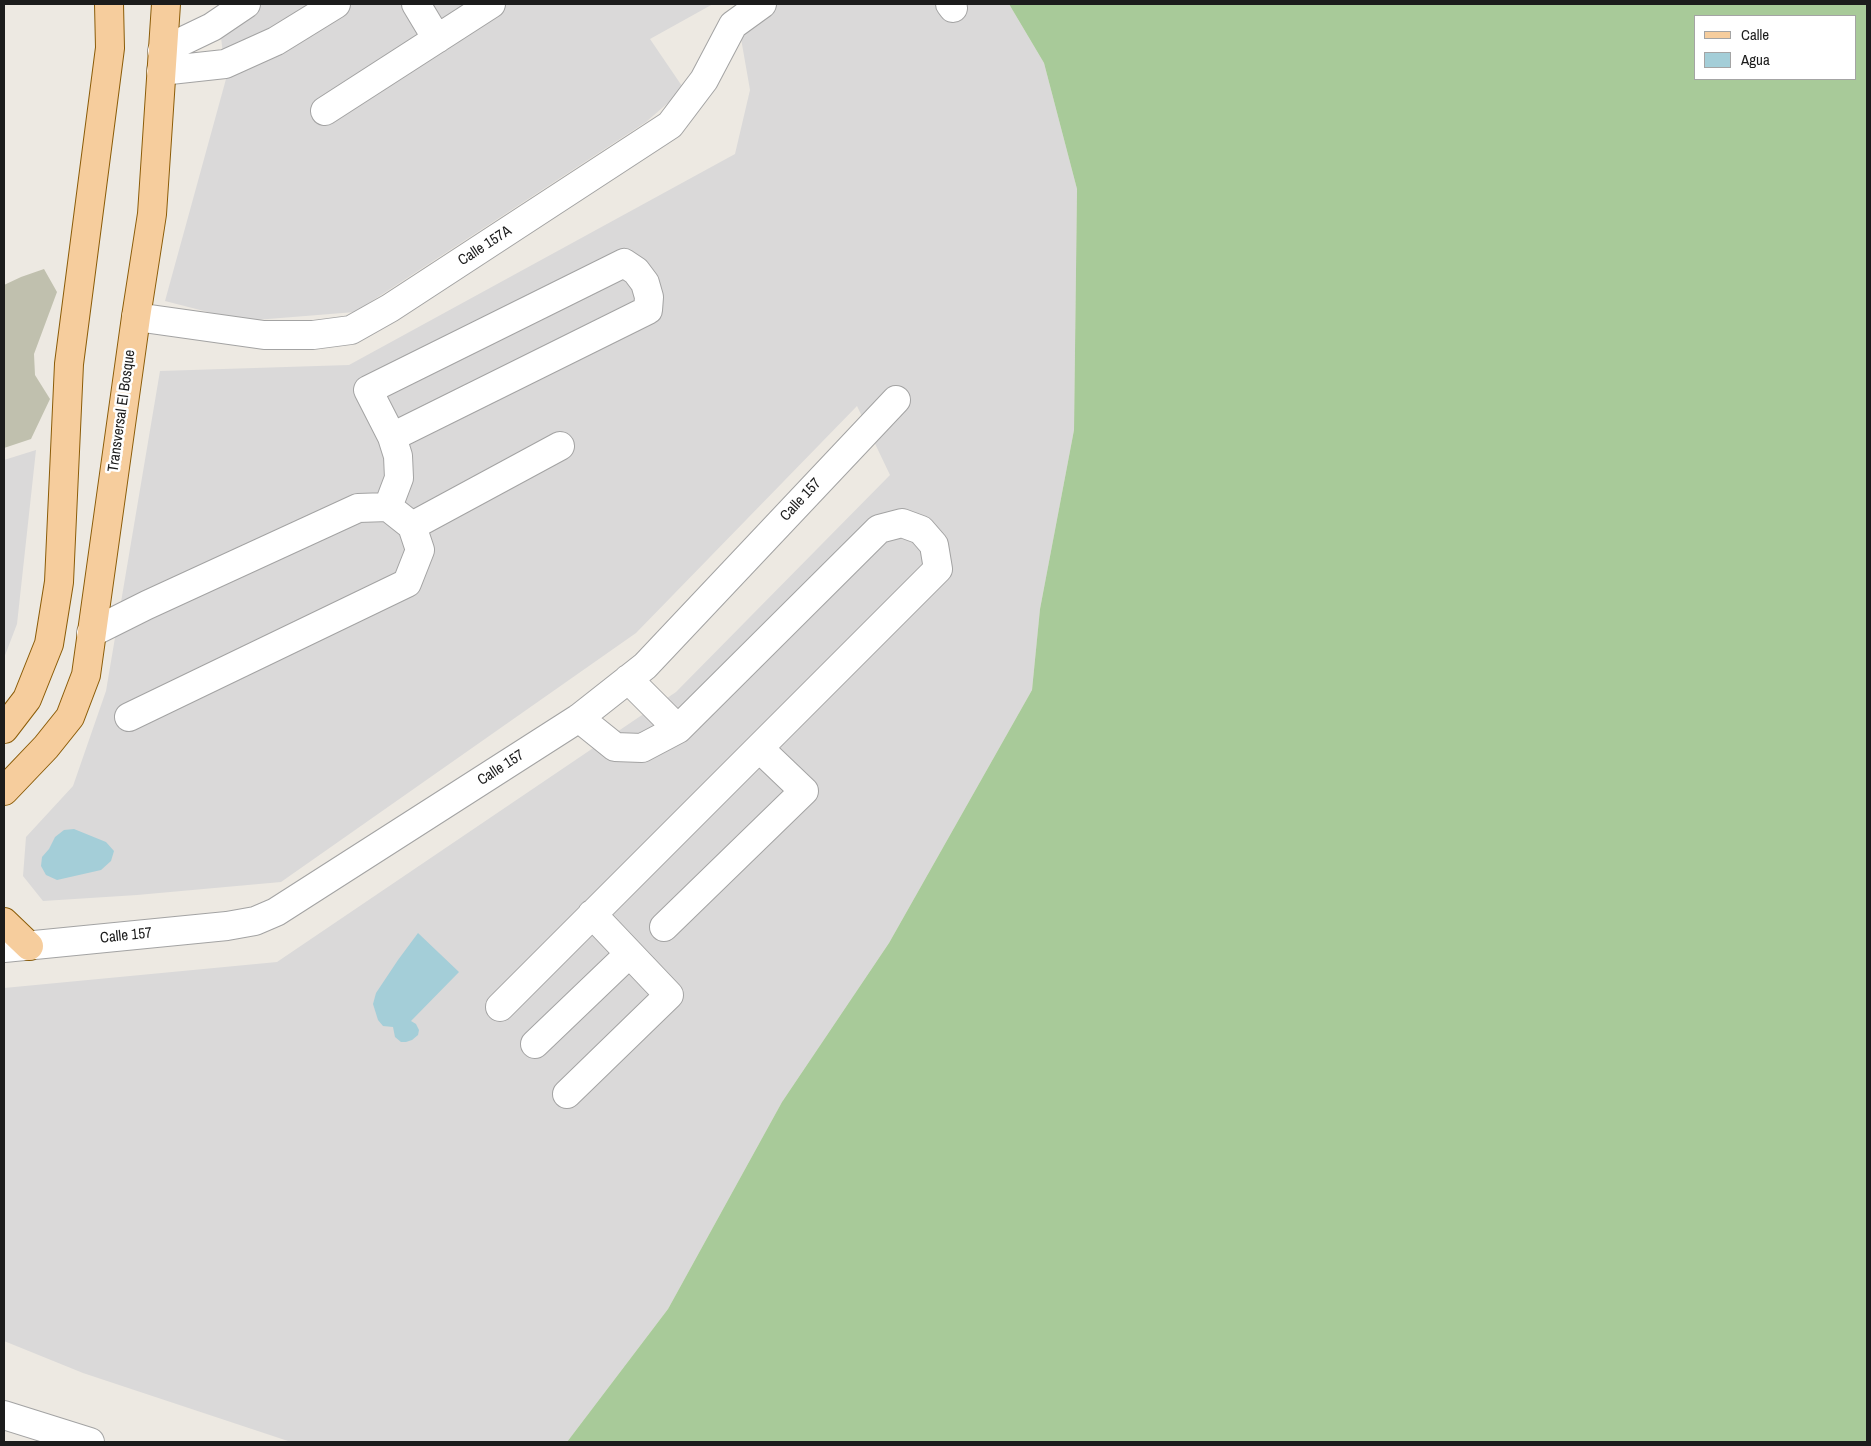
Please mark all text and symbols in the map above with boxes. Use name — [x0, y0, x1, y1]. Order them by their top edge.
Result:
legend — [1694, 15, 1856, 80]
text: Calle — [1741, 24, 1769, 45]
text: Agua — [1741, 49, 1770, 70]
street label: Calle 157A — [455, 222, 515, 270]
street label: Transversal El Bosque — [105, 349, 139, 473]
street label: Calle 157 — [777, 475, 825, 525]
street label: Calle 157 — [474, 746, 528, 790]
street label: Calle 157 — [99, 924, 153, 948]

